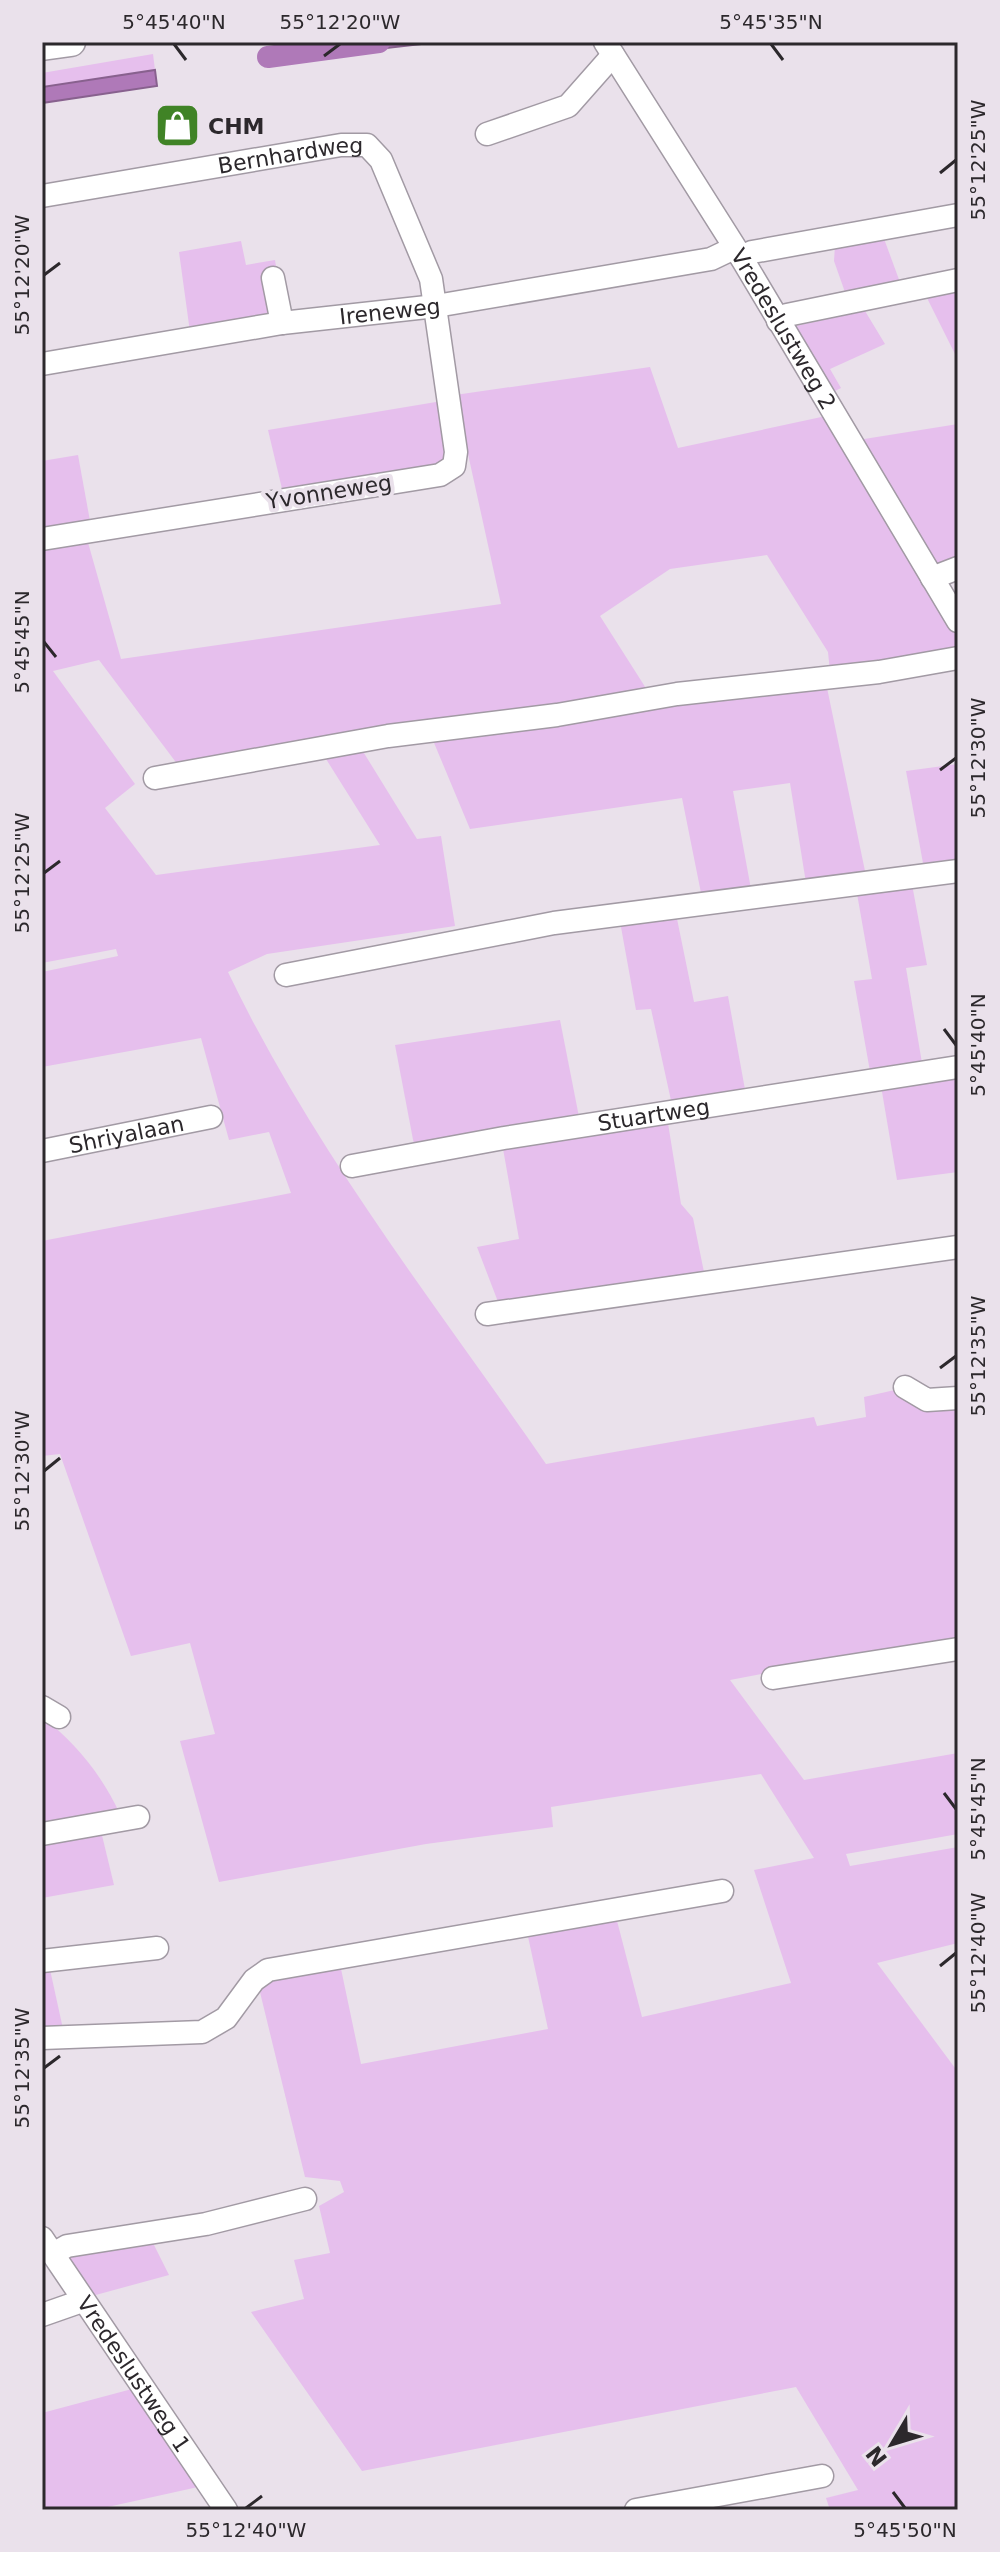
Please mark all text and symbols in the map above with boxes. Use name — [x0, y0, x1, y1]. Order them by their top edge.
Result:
text: 5°45'40"N — [122, 10, 226, 34]
text: 55°12'20"W — [280, 10, 401, 34]
text: 5°45'35"N — [719, 10, 823, 34]
text: 55°12'25"W — [966, 99, 990, 220]
shop icon: CHM — [153, 102, 201, 150]
place label: CHM — [208, 114, 264, 139]
street label: Bernhardweg — [216, 133, 363, 178]
text: 55°12'20"W — [10, 214, 34, 335]
street label: Vredeslustweg 2 — [726, 244, 841, 414]
street label: Ireneweg — [338, 293, 442, 329]
street label: Yvonneweg — [263, 470, 394, 514]
text: 5°45'45"N — [10, 590, 34, 694]
text: 55°12'30"W — [966, 697, 990, 818]
text: 55°12'25"W — [10, 812, 34, 933]
text: 5°45'40"N — [966, 993, 990, 1097]
street label: Stuartweg — [596, 1094, 712, 1136]
street label: Shriyalaan — [67, 1110, 186, 1158]
text: 55°12'35"W — [966, 1295, 990, 1416]
text: 55°12'30"W — [10, 1410, 34, 1531]
text: 5°45'45"N — [966, 1757, 990, 1861]
text: 55°12'40"W — [966, 1892, 990, 2013]
text: 55°12'35"W — [10, 2007, 34, 2128]
street label: Vredeslustweg 1 — [72, 2291, 195, 2457]
north arrow — [852, 2404, 932, 2484]
text: N — [861, 2441, 892, 2471]
text: 55°12'40"W — [186, 2518, 307, 2542]
text: 5°45'50"N — [853, 2518, 957, 2542]

